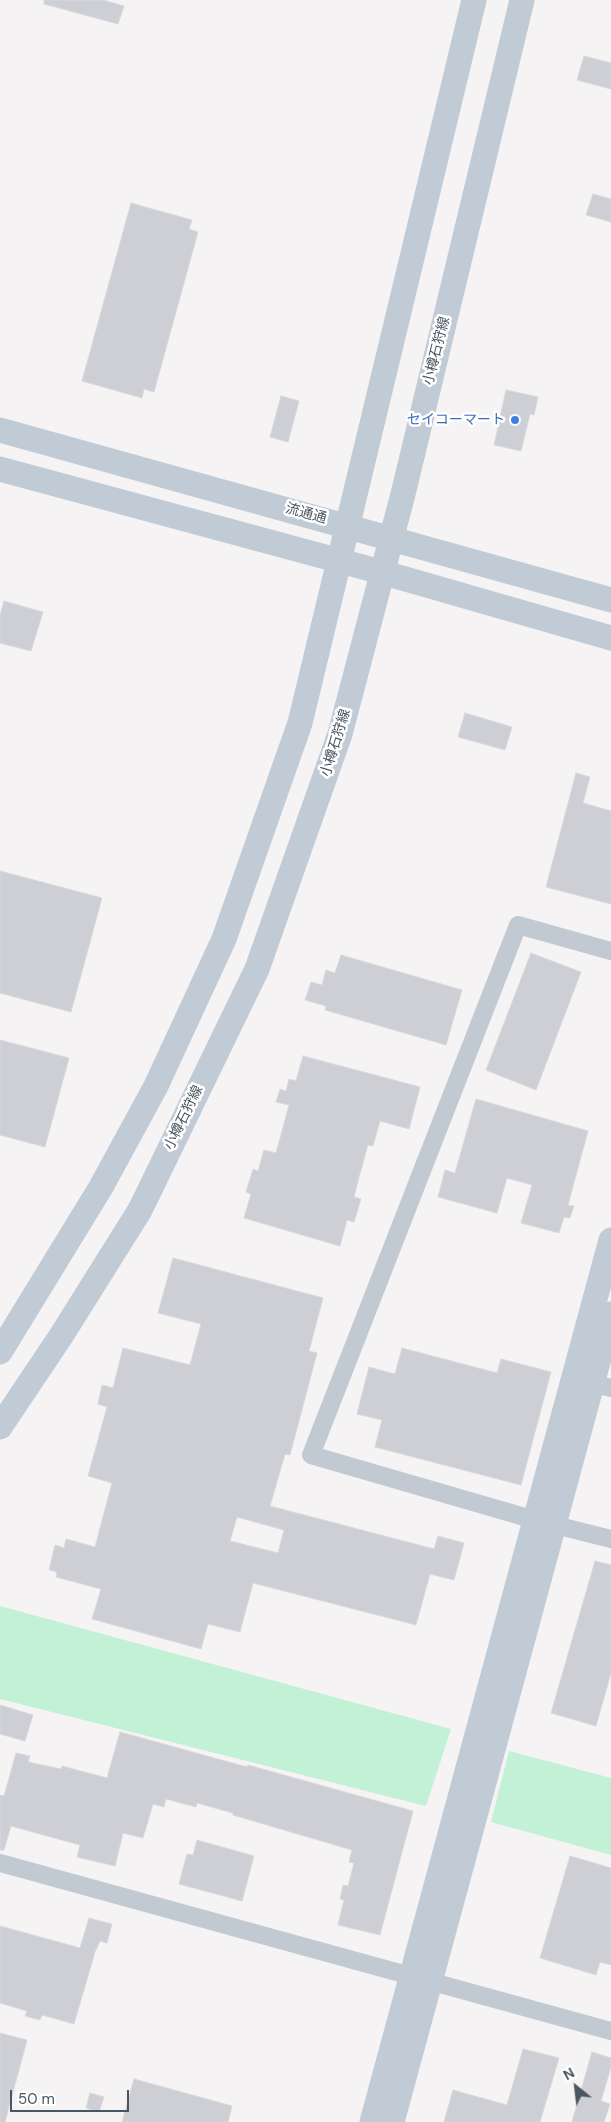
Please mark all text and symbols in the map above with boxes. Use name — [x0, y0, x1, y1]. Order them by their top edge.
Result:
street label: 小樽石狩線 — [420, 315, 454, 387]
place label: セイコーマート — [407, 412, 505, 428]
marker: セイコーマート — [509, 414, 521, 426]
street label: 流通通 — [284, 500, 328, 528]
street label: 小樽石狩線 — [318, 707, 354, 779]
street label: 小樽石狩線 — [161, 1083, 207, 1153]
north arrow — [551, 2062, 601, 2112]
text: N — [560, 2064, 578, 2084]
scale bar — [12, 2080, 131, 2112]
text: 50 m — [18, 2089, 55, 2109]

